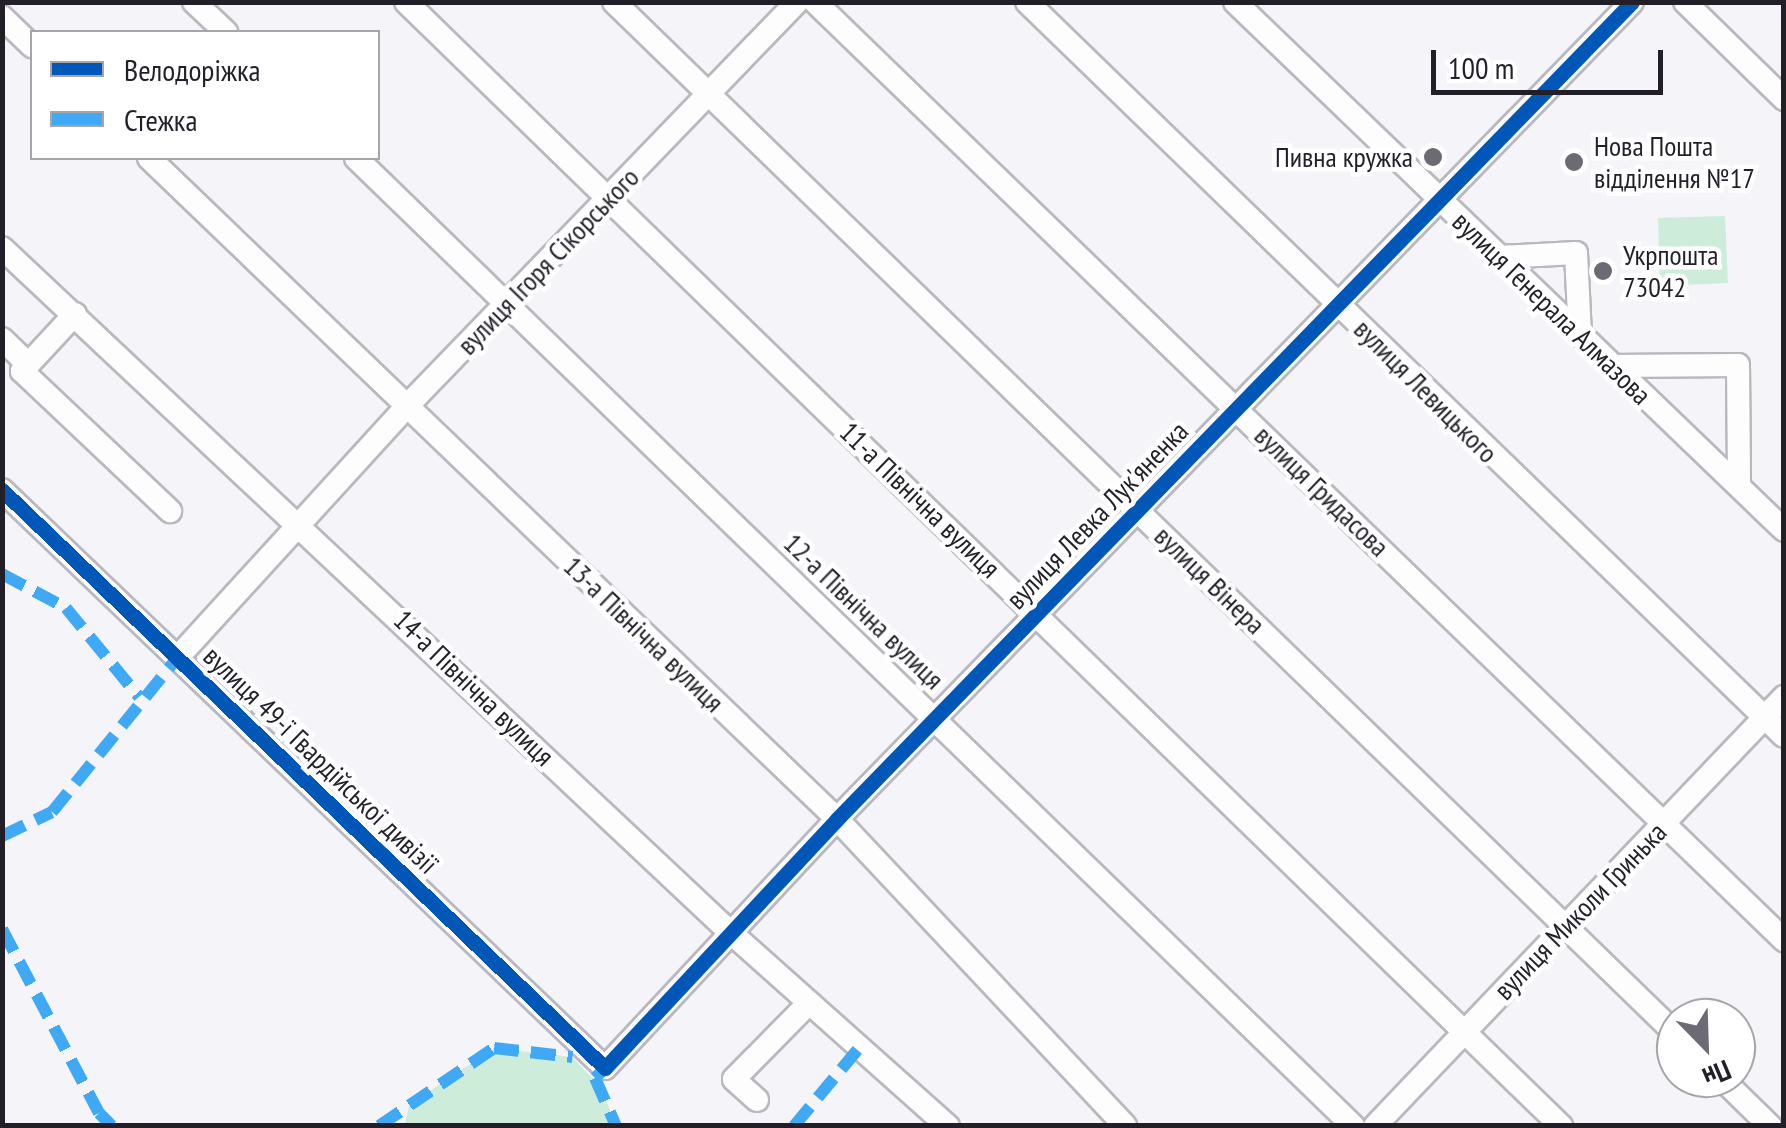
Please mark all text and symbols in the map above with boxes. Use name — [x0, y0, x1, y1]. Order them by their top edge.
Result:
legend — [30, 30, 380, 160]
scale bar — [1436, 30, 1668, 92]
text: 100 m — [1448, 48, 1514, 87]
text: Велодоріжка — [124, 50, 261, 89]
text: Стежка — [124, 100, 197, 139]
place label: Нова Пошта відділення №17 — [1594, 129, 1755, 195]
place label: Пивна кружка — [1275, 140, 1413, 174]
marker: Пивна кружка — [1422, 146, 1444, 168]
marker: Нова Пошта відділення №17 — [1563, 151, 1585, 173]
street label: вулиця Ігоря Сікорського — [450, 161, 646, 361]
street label: вулиця Генерала Алмазова — [1446, 204, 1658, 412]
place label: Укрпошта 73042 — [1623, 238, 1718, 304]
marker: Укрпошта 73042 — [1592, 260, 1614, 282]
street label: вулиця Левицького — [1347, 312, 1505, 470]
street label: вулиця Левка Лук'яненка — [999, 414, 1195, 616]
street label: 11-а Північна вулиця — [833, 415, 1007, 585]
street label: вулиця Гридасова — [1248, 419, 1396, 563]
street label: вулиця Вінера — [1148, 519, 1272, 641]
street label: 12-а Північна вулиця — [777, 526, 951, 696]
street label: 13-а Північна вулиця — [557, 549, 731, 719]
street label: 14-а Північна вулиця — [387, 603, 561, 773]
street label: вулиця 49-ї Гвардійської дивізії — [197, 639, 445, 881]
street label: вулиця Миколи Гринька — [1487, 815, 1673, 1007]
north arrow — [1656, 998, 1756, 1098]
text: Пн — [1697, 1052, 1737, 1097]

